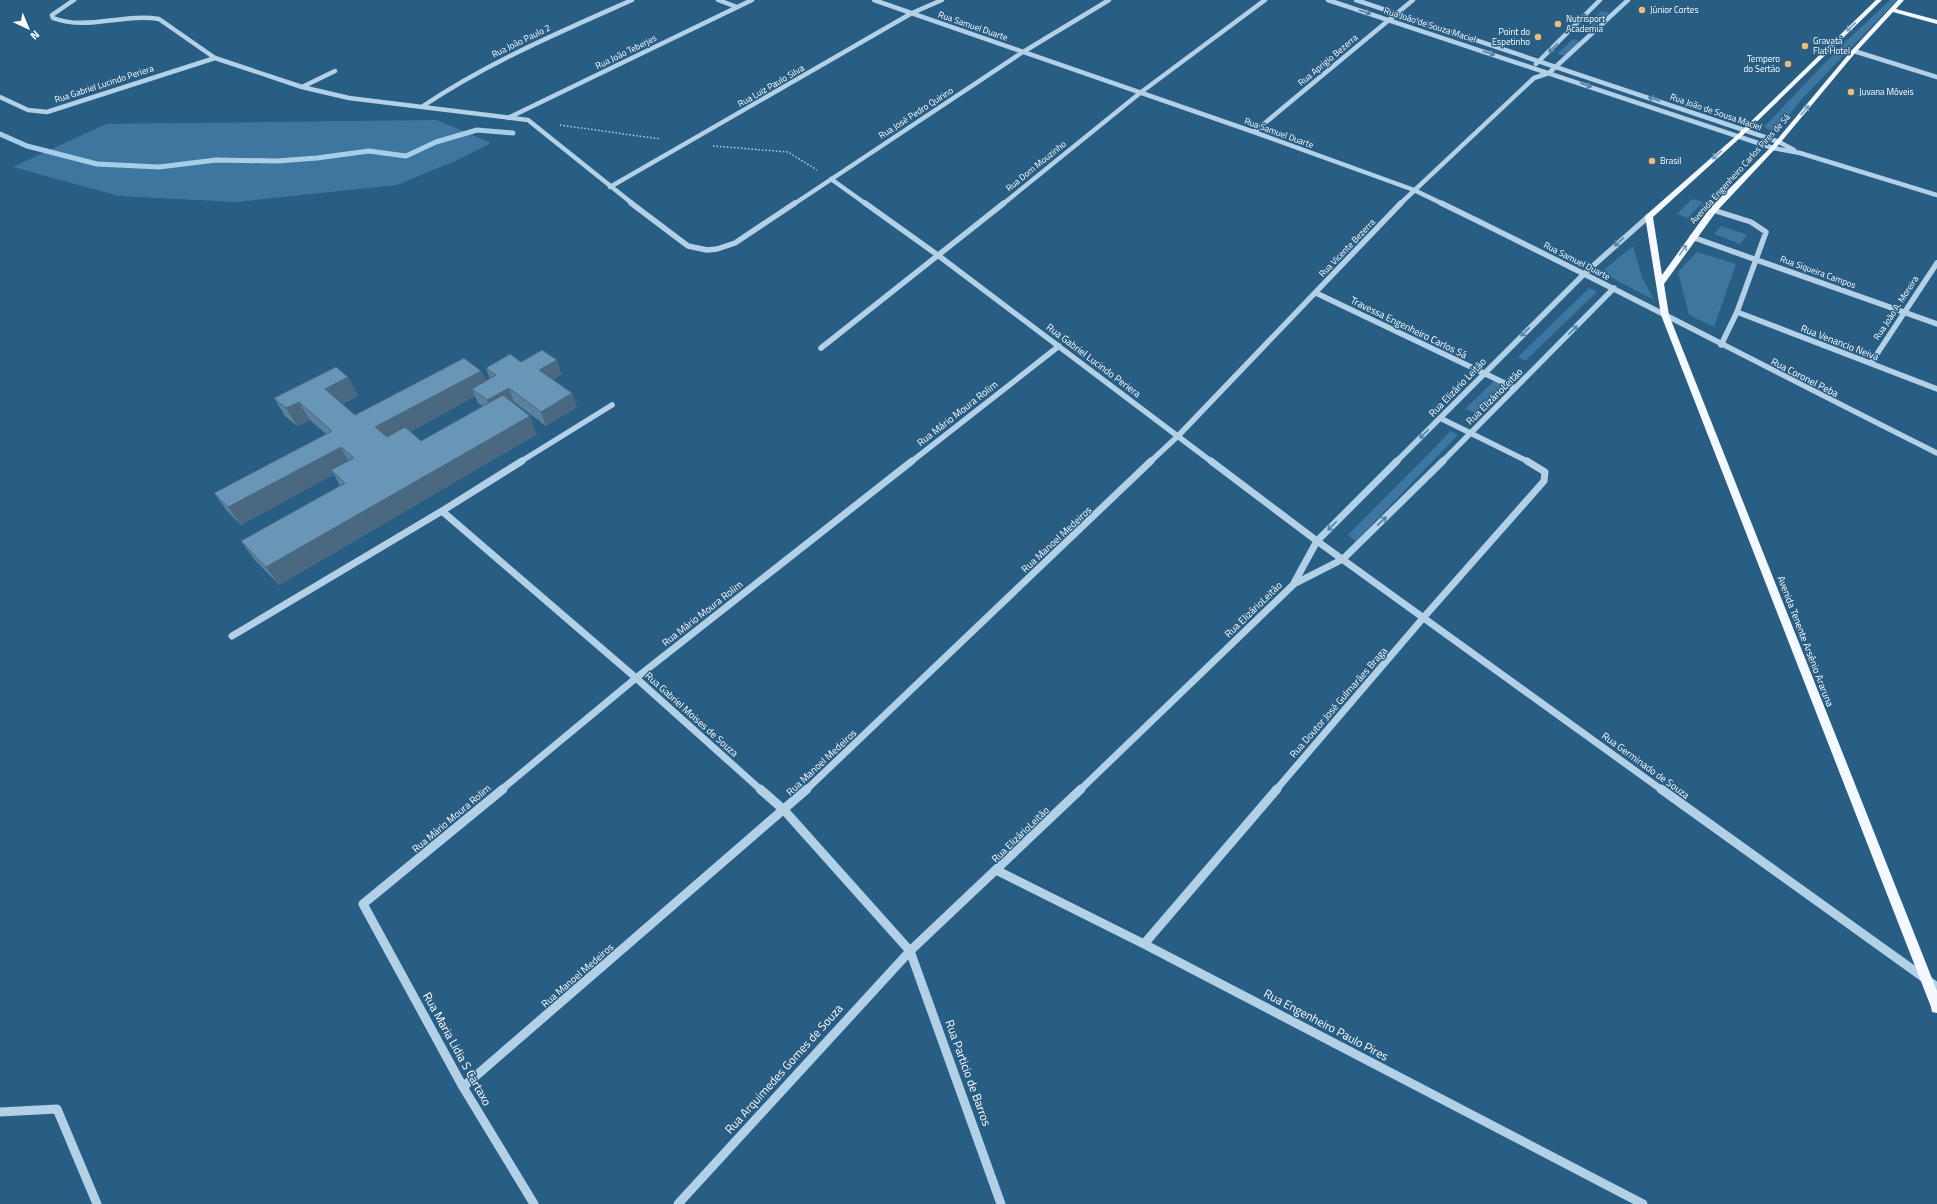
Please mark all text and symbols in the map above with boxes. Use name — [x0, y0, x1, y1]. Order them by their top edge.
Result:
street label: Rua João de Souza Maciel — [1382, 3, 1478, 46]
place label: Júnior Cortes — [1650, 3, 1699, 16]
marker: Júnior Cortes — [1637, 5, 1647, 15]
street label: Rua Samuel Duarte — [937, 7, 1010, 44]
north arrow — [8, 8, 48, 48]
one-way arrow — [1359, 9, 1372, 16]
place label: Nutrisport Academia — [1566, 12, 1606, 35]
marker: Nutrisport Academia — [1553, 19, 1563, 29]
street label: Rua João Paulo 2 — [489, 21, 552, 60]
one-way arrow — [1846, 22, 1856, 32]
place label: Point do Espetinho — [1492, 25, 1530, 48]
text: N — [27, 27, 43, 44]
street label: Rua Aprigio Bezerra — [1295, 30, 1361, 89]
street label: Rua João Teberjes — [593, 31, 659, 72]
marker: Point do Espetinho — [1533, 32, 1543, 42]
place label: Gravatá Flat Hotel — [1813, 34, 1850, 57]
marker: Gravatá Flat Hotel — [1800, 41, 1810, 51]
one-way arrow — [1548, 43, 1558, 52]
one-way arrow — [1483, 49, 1495, 57]
place label: Tempero do Sertão — [1744, 52, 1780, 75]
marker: Tempero do Sertão — [1783, 59, 1793, 69]
street label: Rua Gabriel Lucindo Periera — [53, 61, 156, 106]
street label: Rua Luiz Paulo Silva — [735, 61, 807, 110]
one-way arrow — [1580, 82, 1592, 90]
street label: Rua José Pedro Quirino — [876, 83, 956, 142]
place label: Juvana Móveis — [1859, 85, 1914, 98]
marker: Juvana Móveis — [1846, 87, 1856, 97]
street label: Rua João de Sousa Maciel — [1669, 90, 1764, 133]
one-way arrow — [1648, 95, 1660, 103]
one-way arrow — [1801, 105, 1810, 115]
street label: Avenida Engenheiro Carlos Pires de Sá — [1687, 110, 1793, 227]
street label: Rua Samuel Duarte — [1243, 114, 1316, 151]
street label: Rua Dom Mouzinho — [1003, 137, 1069, 194]
one-way arrow — [1712, 151, 1722, 160]
place label: Brasil — [1660, 154, 1681, 167]
marker: Brasil — [1647, 156, 1657, 166]
street label: Rua Vicente Bezerra — [1315, 215, 1378, 280]
street label: Rua Samuel Duarte — [1542, 238, 1613, 283]
one-way arrow — [1614, 238, 1625, 247]
one-way arrow — [1679, 245, 1687, 256]
street label: Rua Siqueira Campos — [1778, 252, 1858, 291]
street label: Rua João A. Moreira — [1870, 273, 1921, 342]
street label: Travessa Engenheiro Carlos Sá — [1348, 293, 1470, 362]
street label: Rua Gabriel Lucindo Periera — [1043, 320, 1144, 401]
street label: Rua Venancio Neiva — [1799, 321, 1881, 364]
one-way arrow — [1568, 325, 1578, 335]
one-way arrow — [1520, 327, 1530, 337]
street label: Rua Elizário Leitão — [1425, 354, 1490, 420]
street label: Rua Coronel Peba — [1768, 354, 1841, 401]
street label: Rua ElizárioLeitão — [1463, 365, 1526, 428]
street label: Rua Mário Moura Rolim — [914, 377, 1001, 450]
one-way arrow — [1419, 429, 1429, 439]
street label: Rua Manoel Medeiros — [1018, 502, 1095, 576]
one-way arrow — [1377, 516, 1387, 526]
one-way arrow — [1327, 521, 1337, 531]
street label: Avenida Tenente Arsênio Araruna — [1774, 573, 1837, 709]
street label: Rua Mário Moura Rolim — [659, 577, 746, 650]
street label: Rua ElizárioLeitão — [1221, 578, 1285, 641]
street label: Rua Doutor José Gulmarães Braga — [1286, 644, 1391, 761]
street label: Rua Gabriel Moises de Souza — [642, 668, 742, 760]
street label: Rua Manoel Medeiros — [783, 725, 860, 799]
street label: Rua Germinado de Souza — [1599, 728, 1693, 802]
street label: Rua Mário Moura Rolim — [409, 781, 494, 856]
street label: Rua ElizárioLeitão — [988, 803, 1052, 866]
street label: Rua Manoel Medeiros — [538, 939, 617, 1011]
street label: Rua Engenheiro Paulo Pires — [1260, 984, 1392, 1066]
street label: Rua Maria Lidia S Cartaxo — [418, 988, 497, 1109]
street label: Rua Arquimedes Gomes de Souza — [720, 999, 847, 1138]
street label: Rua Particio de Barros — [940, 1017, 997, 1129]

